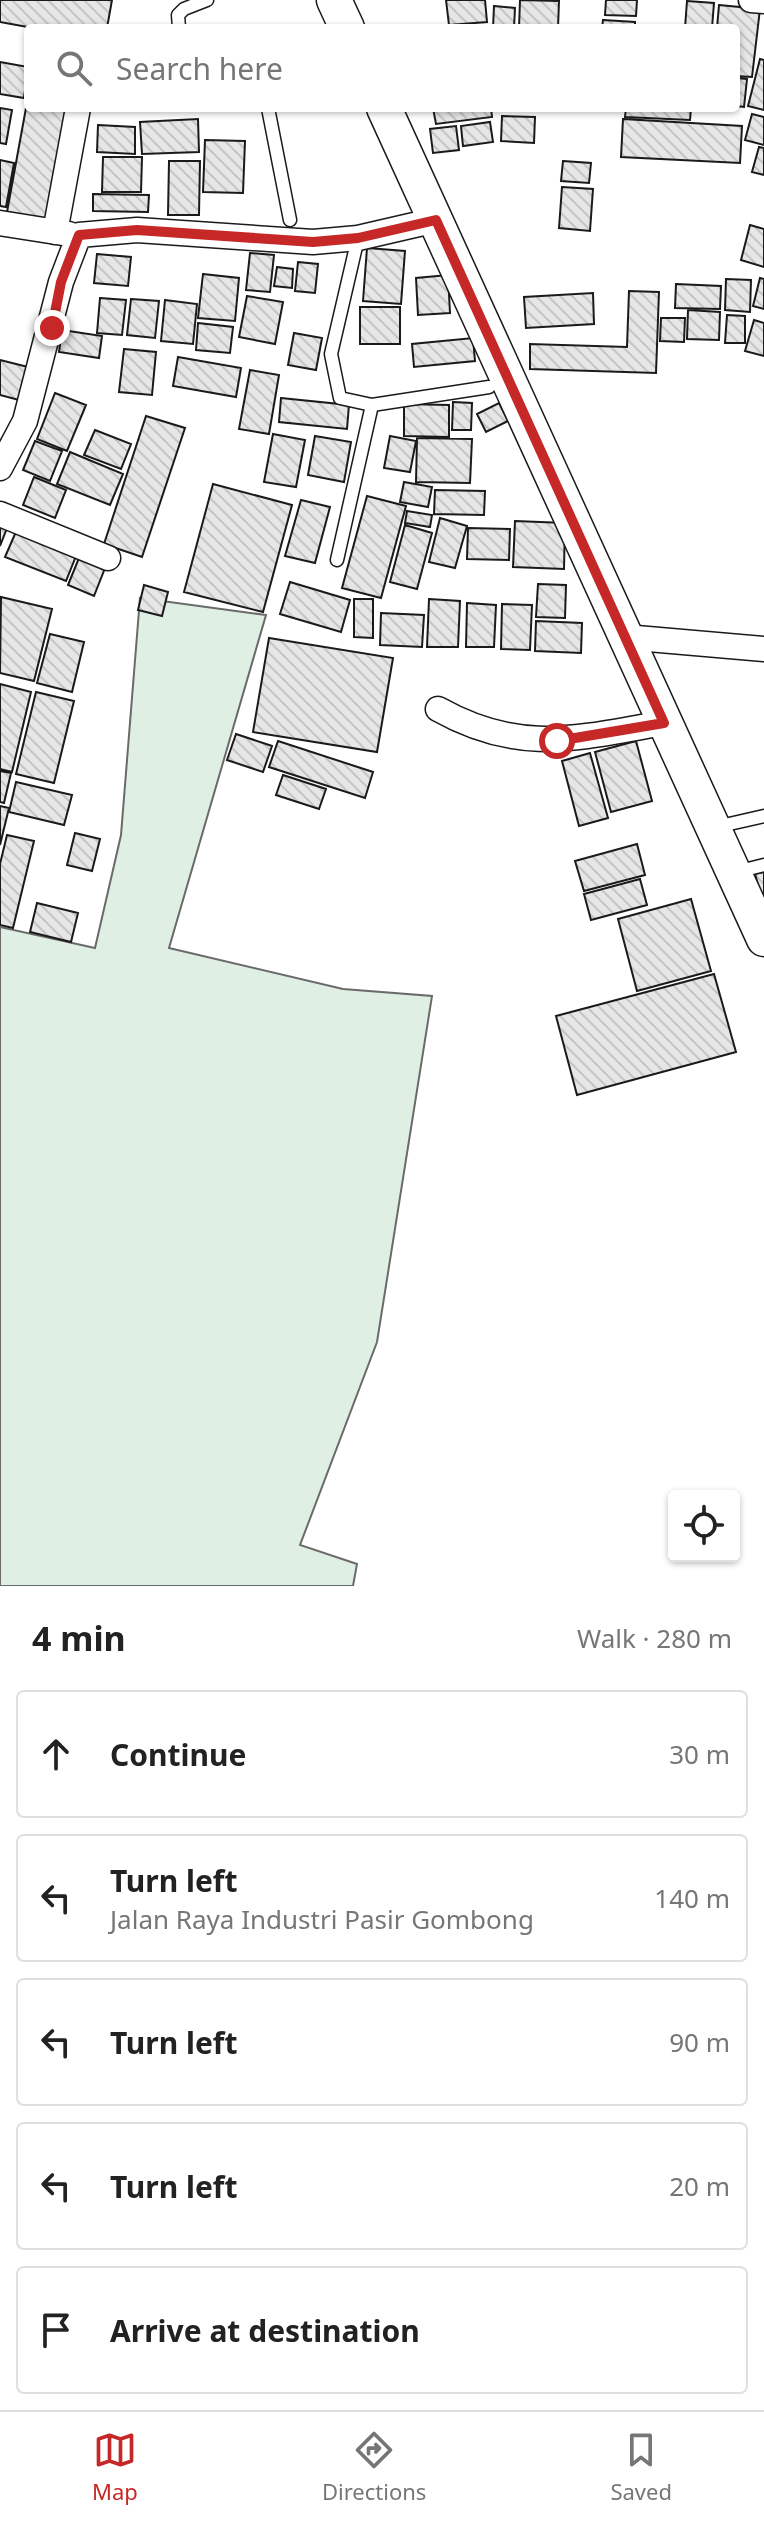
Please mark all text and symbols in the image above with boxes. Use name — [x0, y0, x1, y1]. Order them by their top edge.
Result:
search box — [24, 24, 740, 112]
icon: search — [52, 46, 96, 90]
text: Search here — [116, 48, 283, 89]
route end — [34, 310, 70, 346]
route start — [539, 723, 575, 759]
map controls — [668, 1490, 740, 1562]
button: locate — [668, 1490, 740, 1562]
text: 4 min — [32, 1615, 126, 1661]
text: Walk · 280 m — [577, 1620, 732, 1656]
icon: ahead — [34, 1732, 78, 1776]
text: Continue — [110, 1734, 246, 1775]
text: 30 m — [669, 1736, 730, 1772]
text: Turn left — [110, 1860, 238, 1901]
icon: left — [34, 1876, 78, 1920]
text: 140 m — [654, 1880, 730, 1916]
text: Jalan Raya Industri Pasir Gombong — [110, 1901, 534, 1937]
icon: left — [34, 2020, 78, 2064]
text: Turn left — [110, 2022, 238, 2063]
text: 90 m — [669, 2024, 730, 2060]
icon: left — [34, 2164, 78, 2208]
text: Turn left — [110, 2166, 238, 2207]
text: 20 m — [669, 2168, 730, 2204]
icon: arrive — [34, 2308, 78, 2352]
text: Arrive at destination — [110, 2310, 420, 2351]
tab: Map — [92, 2428, 138, 2506]
tab: Directions — [322, 2428, 426, 2506]
tab: Saved — [610, 2428, 672, 2506]

